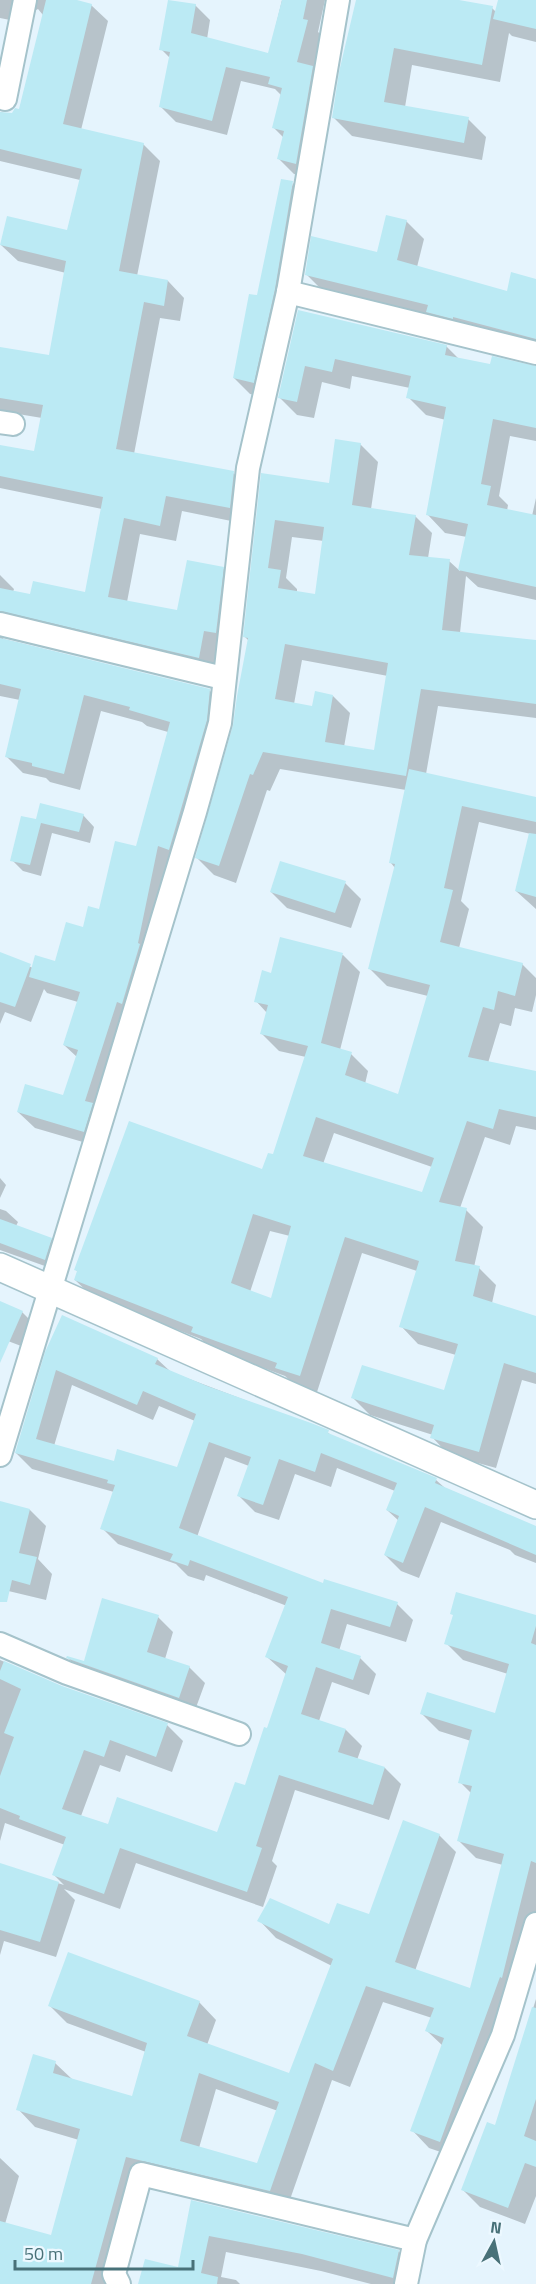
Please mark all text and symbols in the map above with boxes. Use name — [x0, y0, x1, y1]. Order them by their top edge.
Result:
north arrow — [464, 2212, 524, 2272]
text: N — [489, 2214, 503, 2240]
scale bar — [15, 2233, 194, 2271]
text: 50 m — [24, 2240, 63, 2267]

